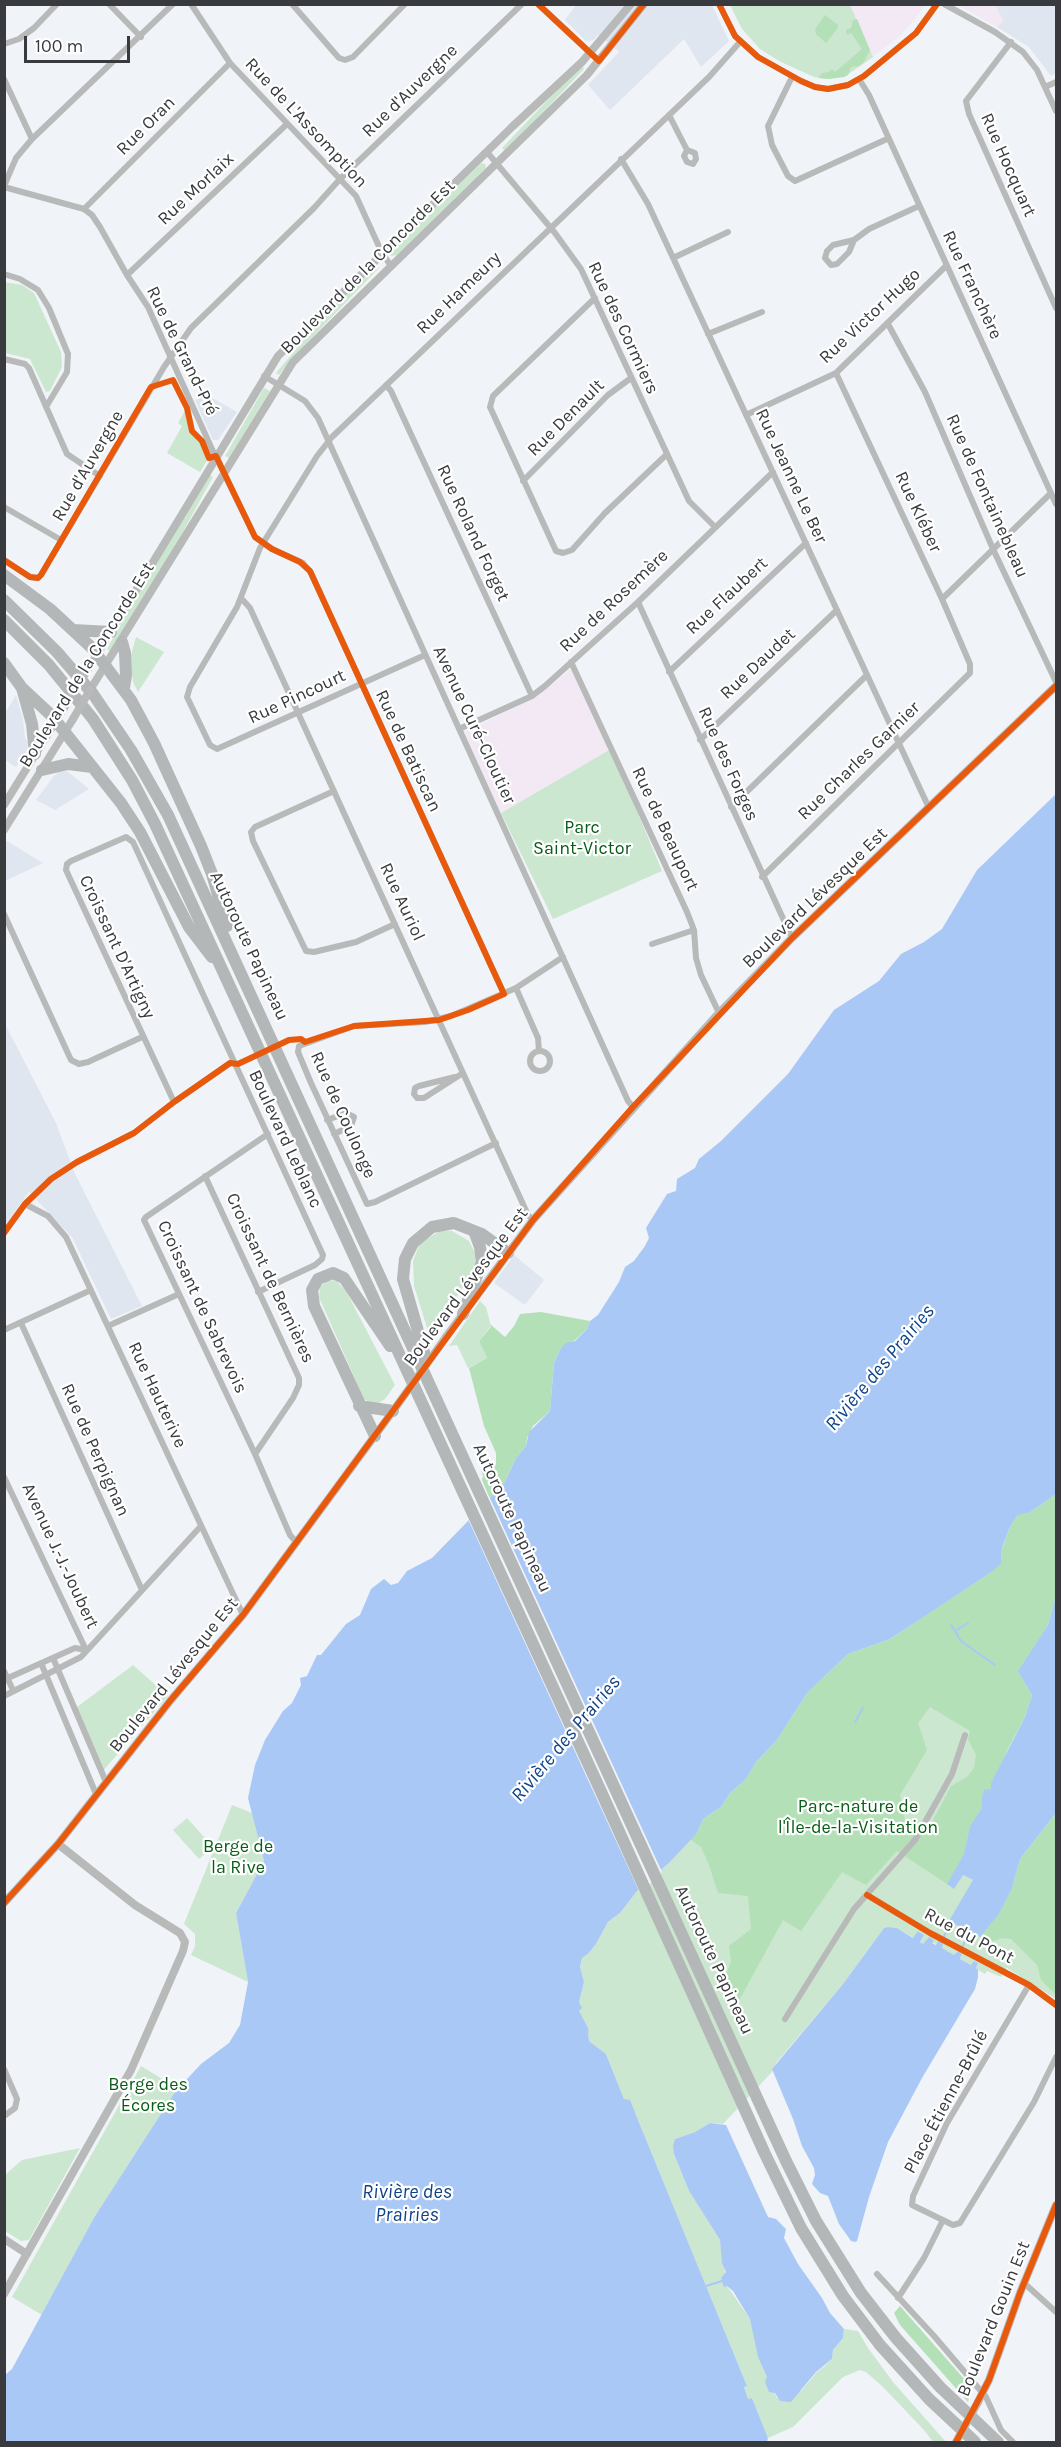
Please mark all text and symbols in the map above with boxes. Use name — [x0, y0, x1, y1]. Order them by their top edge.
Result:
scale bar — [27, 24, 134, 62]
text: 100 m — [35, 35, 83, 57]
street label: Rue d'Auvergne — [358, 40, 462, 142]
street label: Rue de L'Assomption — [240, 54, 372, 192]
street label: Rue Oran — [112, 92, 180, 160]
street label: Rue Hocquart — [976, 110, 1040, 220]
street label: Rue Morlaix — [153, 148, 239, 230]
street label: Boulevard de la Concorde Est — [276, 175, 460, 359]
street label: Rue Franchère — [937, 227, 1007, 343]
street label: Rue Hameury — [412, 247, 506, 339]
street label: Rue des Cormiers — [583, 258, 663, 398]
street label: Rue Victor Hugo — [815, 264, 925, 368]
street label: Rue de Grand-Pré — [141, 283, 223, 419]
street label: Rue Denault — [523, 375, 609, 461]
street label: Rue Jeanne Le Ber — [750, 405, 832, 547]
street label: Rue d'Auvergne — [48, 407, 128, 525]
street label: Rue de Fontainebleau — [941, 411, 1033, 581]
street label: Rue Roland Forget — [432, 461, 514, 605]
street label: Rue Kléber — [890, 468, 946, 556]
street label: Rue de Rosemère — [555, 545, 673, 657]
street label: Rue Flaubert — [682, 553, 772, 639]
street label: Boulevard de la Concorde Est — [15, 558, 159, 772]
street label: Rue Daudet — [716, 624, 800, 704]
street label: Avenue Curé-Cloutier — [428, 642, 520, 808]
street label: Rue Pincourt — [245, 665, 349, 729]
street label: Rue de Batiscan — [370, 686, 446, 816]
street label: Rue Charles Garnier — [793, 697, 925, 825]
street label: Rue des Forges — [693, 703, 763, 825]
street label: Rue de Beauport — [627, 763, 703, 895]
park label: Parc Saint-Victor — [533, 817, 631, 860]
street label: Boulevard Lévesque Est — [738, 823, 892, 973]
street label: Rue Auriol — [375, 860, 429, 944]
street label: Autoroute Papineau — [205, 868, 293, 1024]
street label: Croissant D'Artigny — [74, 872, 160, 1022]
street label: Rue de Coulonge — [305, 1048, 381, 1182]
street label: Boulevard Leblanc — [244, 1066, 326, 1212]
street label: Croissant de Bernières — [221, 1189, 319, 1367]
street label: Boulevard Lévesque Est — [399, 1203, 533, 1371]
street label: Croissant de Sabrevois — [152, 1217, 252, 1397]
water label: Rivière des Prairies — [820, 1300, 940, 1436]
street label: Rue Hauterive — [123, 1339, 191, 1451]
street label: Rue de Perpignan — [56, 1380, 134, 1520]
street label: Autoroute Papineau — [468, 1440, 556, 1596]
street label: Avenue J.-J.-Joubert — [17, 1480, 103, 1632]
street label: Boulevard Lévesque Est — [105, 1593, 243, 1757]
water label: Rivière des Prairies — [506, 1671, 626, 1807]
park label: Parc-nature de l'Île-de-la-Visitation — [778, 1796, 938, 1838]
park label: Berge de la Rive — [203, 1836, 273, 1878]
street label: Autoroute Papineau — [670, 1882, 758, 2038]
street label: Rue du Pont — [920, 1903, 1018, 1969]
street label: Place Étienne-Brûlé — [899, 2027, 993, 2177]
park label: Berge des Écores — [108, 2074, 188, 2116]
water label: Rivière des Prairies — [362, 2180, 452, 2227]
street label: Boulevard Gouin Est — [953, 2238, 1035, 2400]

